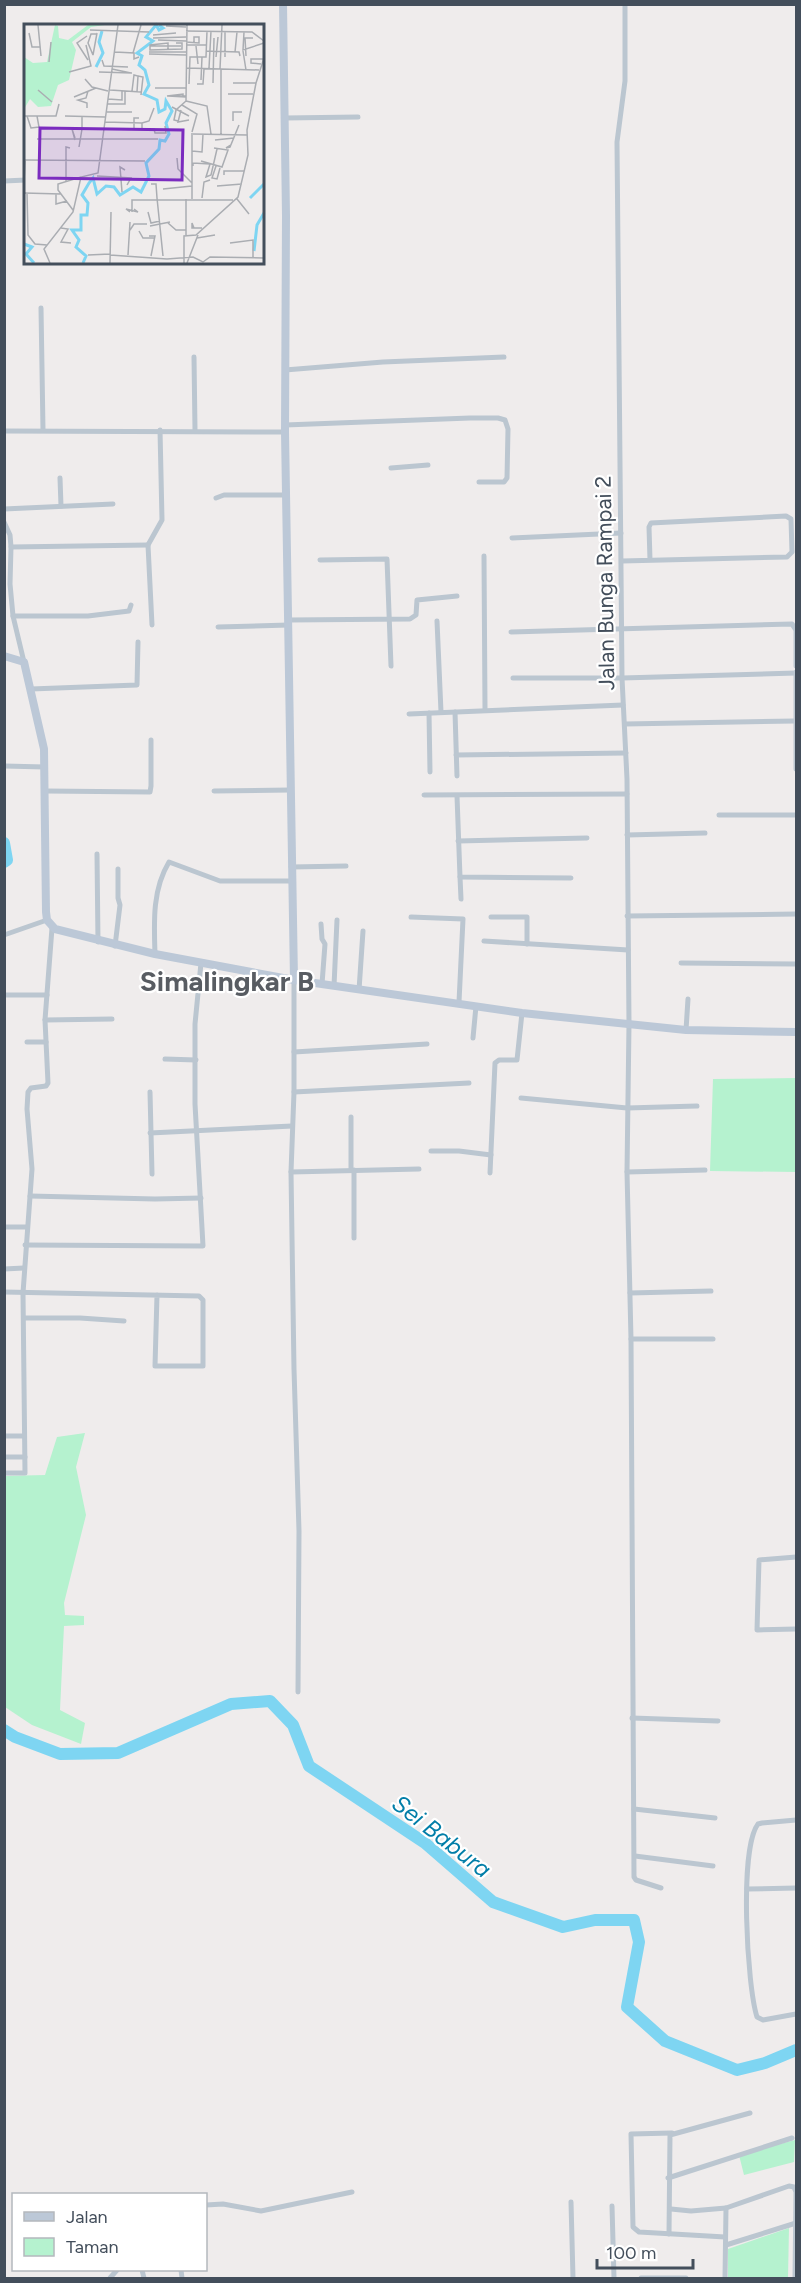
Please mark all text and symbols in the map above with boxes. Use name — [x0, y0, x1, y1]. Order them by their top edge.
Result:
inset map — [24, 24, 264, 264]
street label: Jalan Bunga Rampai 2 — [590, 475, 620, 691]
district label: Simalingkar B — [140, 964, 314, 998]
water label: Sei Babura — [387, 1788, 497, 1884]
legend — [12, 2193, 207, 2271]
text: Jalan — [66, 2206, 108, 2228]
scale bar — [597, 2232, 693, 2270]
text: Taman — [66, 2236, 119, 2258]
text: 100 m — [606, 2242, 656, 2264]

